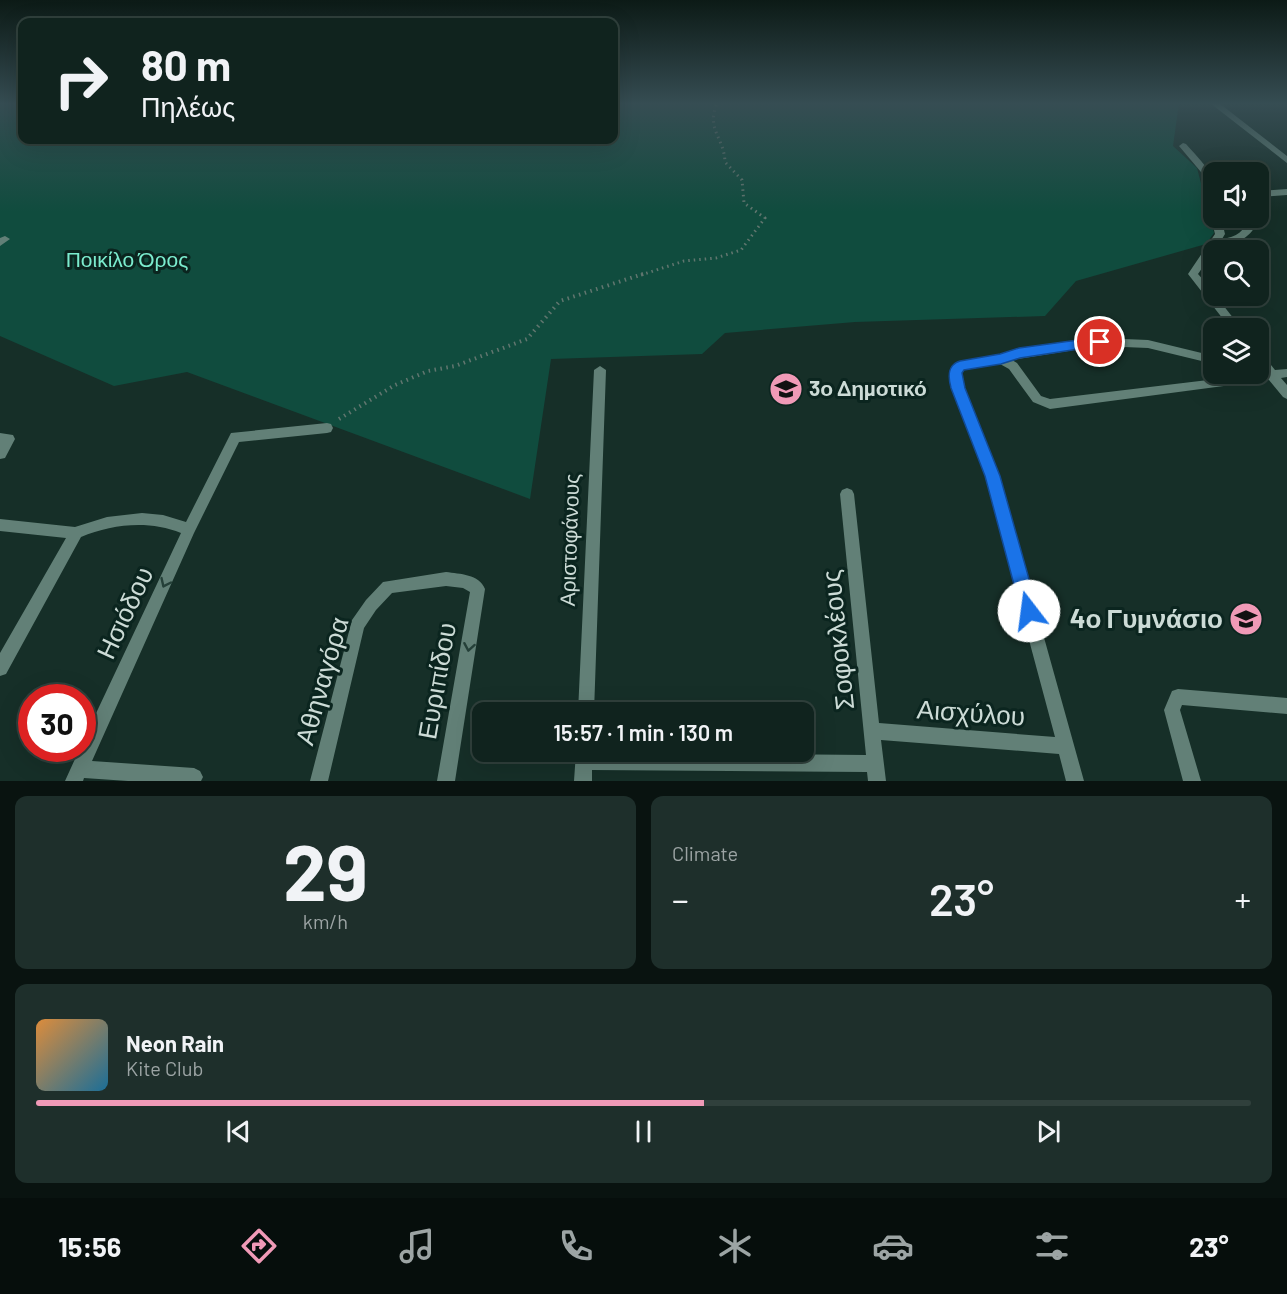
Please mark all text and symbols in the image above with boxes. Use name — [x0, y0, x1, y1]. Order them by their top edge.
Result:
text: 80 m — [141, 39, 231, 89]
icon: right — [42, 42, 120, 120]
text: Πηλέως — [141, 90, 235, 122]
map controls — [1203, 162, 1269, 384]
button: sound — [1203, 162, 1269, 228]
button: search — [1203, 240, 1269, 306]
park label: Ποικίλο Όρος — [66, 246, 188, 271]
pin — [1074, 316, 1125, 367]
button: layers — [1203, 318, 1269, 384]
icon: arrive — [1083, 325, 1116, 358]
school or university icon: 3ο Δημοτικό — [768, 371, 804, 407]
place label: 3ο Δημοτικό — [809, 375, 927, 400]
street label: Αριστοφάνους — [554, 473, 583, 607]
street label: Ησιόδου — [89, 561, 158, 663]
street label: Σοφοκλέους — [814, 569, 859, 712]
one-way arrow — [160, 577, 172, 588]
position arrow — [997, 579, 1061, 643]
school or university icon: 4ο Γυμνάσιο — [1228, 601, 1264, 637]
place label: 4ο Γυμνάσιο — [1070, 602, 1223, 633]
street label: Αθηναγόρα — [288, 613, 354, 748]
street label: Ευριπίδου — [410, 620, 461, 741]
one-way arrow — [463, 642, 475, 652]
speed limit sign: 30 — [18, 684, 96, 762]
street label: Αισχύλου — [916, 692, 1026, 731]
text: 15:57 · 1 min · 130 m — [553, 719, 733, 745]
text: 29 — [283, 823, 368, 917]
text: Climate — [672, 841, 738, 865]
text: 23° — [929, 871, 994, 925]
text: − — [672, 879, 689, 919]
text: + — [1235, 879, 1251, 919]
text: km/h — [303, 909, 348, 933]
text: Neon Rain — [126, 1030, 224, 1056]
text: Kite Club — [126, 1056, 203, 1080]
icon: previous — [222, 1115, 255, 1148]
icon: pause — [627, 1115, 660, 1148]
icon: next — [1032, 1115, 1065, 1148]
icon: directions — [238, 1225, 280, 1267]
icon: music — [396, 1225, 438, 1267]
icon: phone — [555, 1225, 597, 1267]
icon: climate — [714, 1225, 756, 1267]
icon: car — [872, 1225, 914, 1267]
icon: filters — [1031, 1225, 1073, 1267]
text: 15:56 — [58, 1230, 121, 1262]
text: 23° — [1189, 1230, 1229, 1262]

